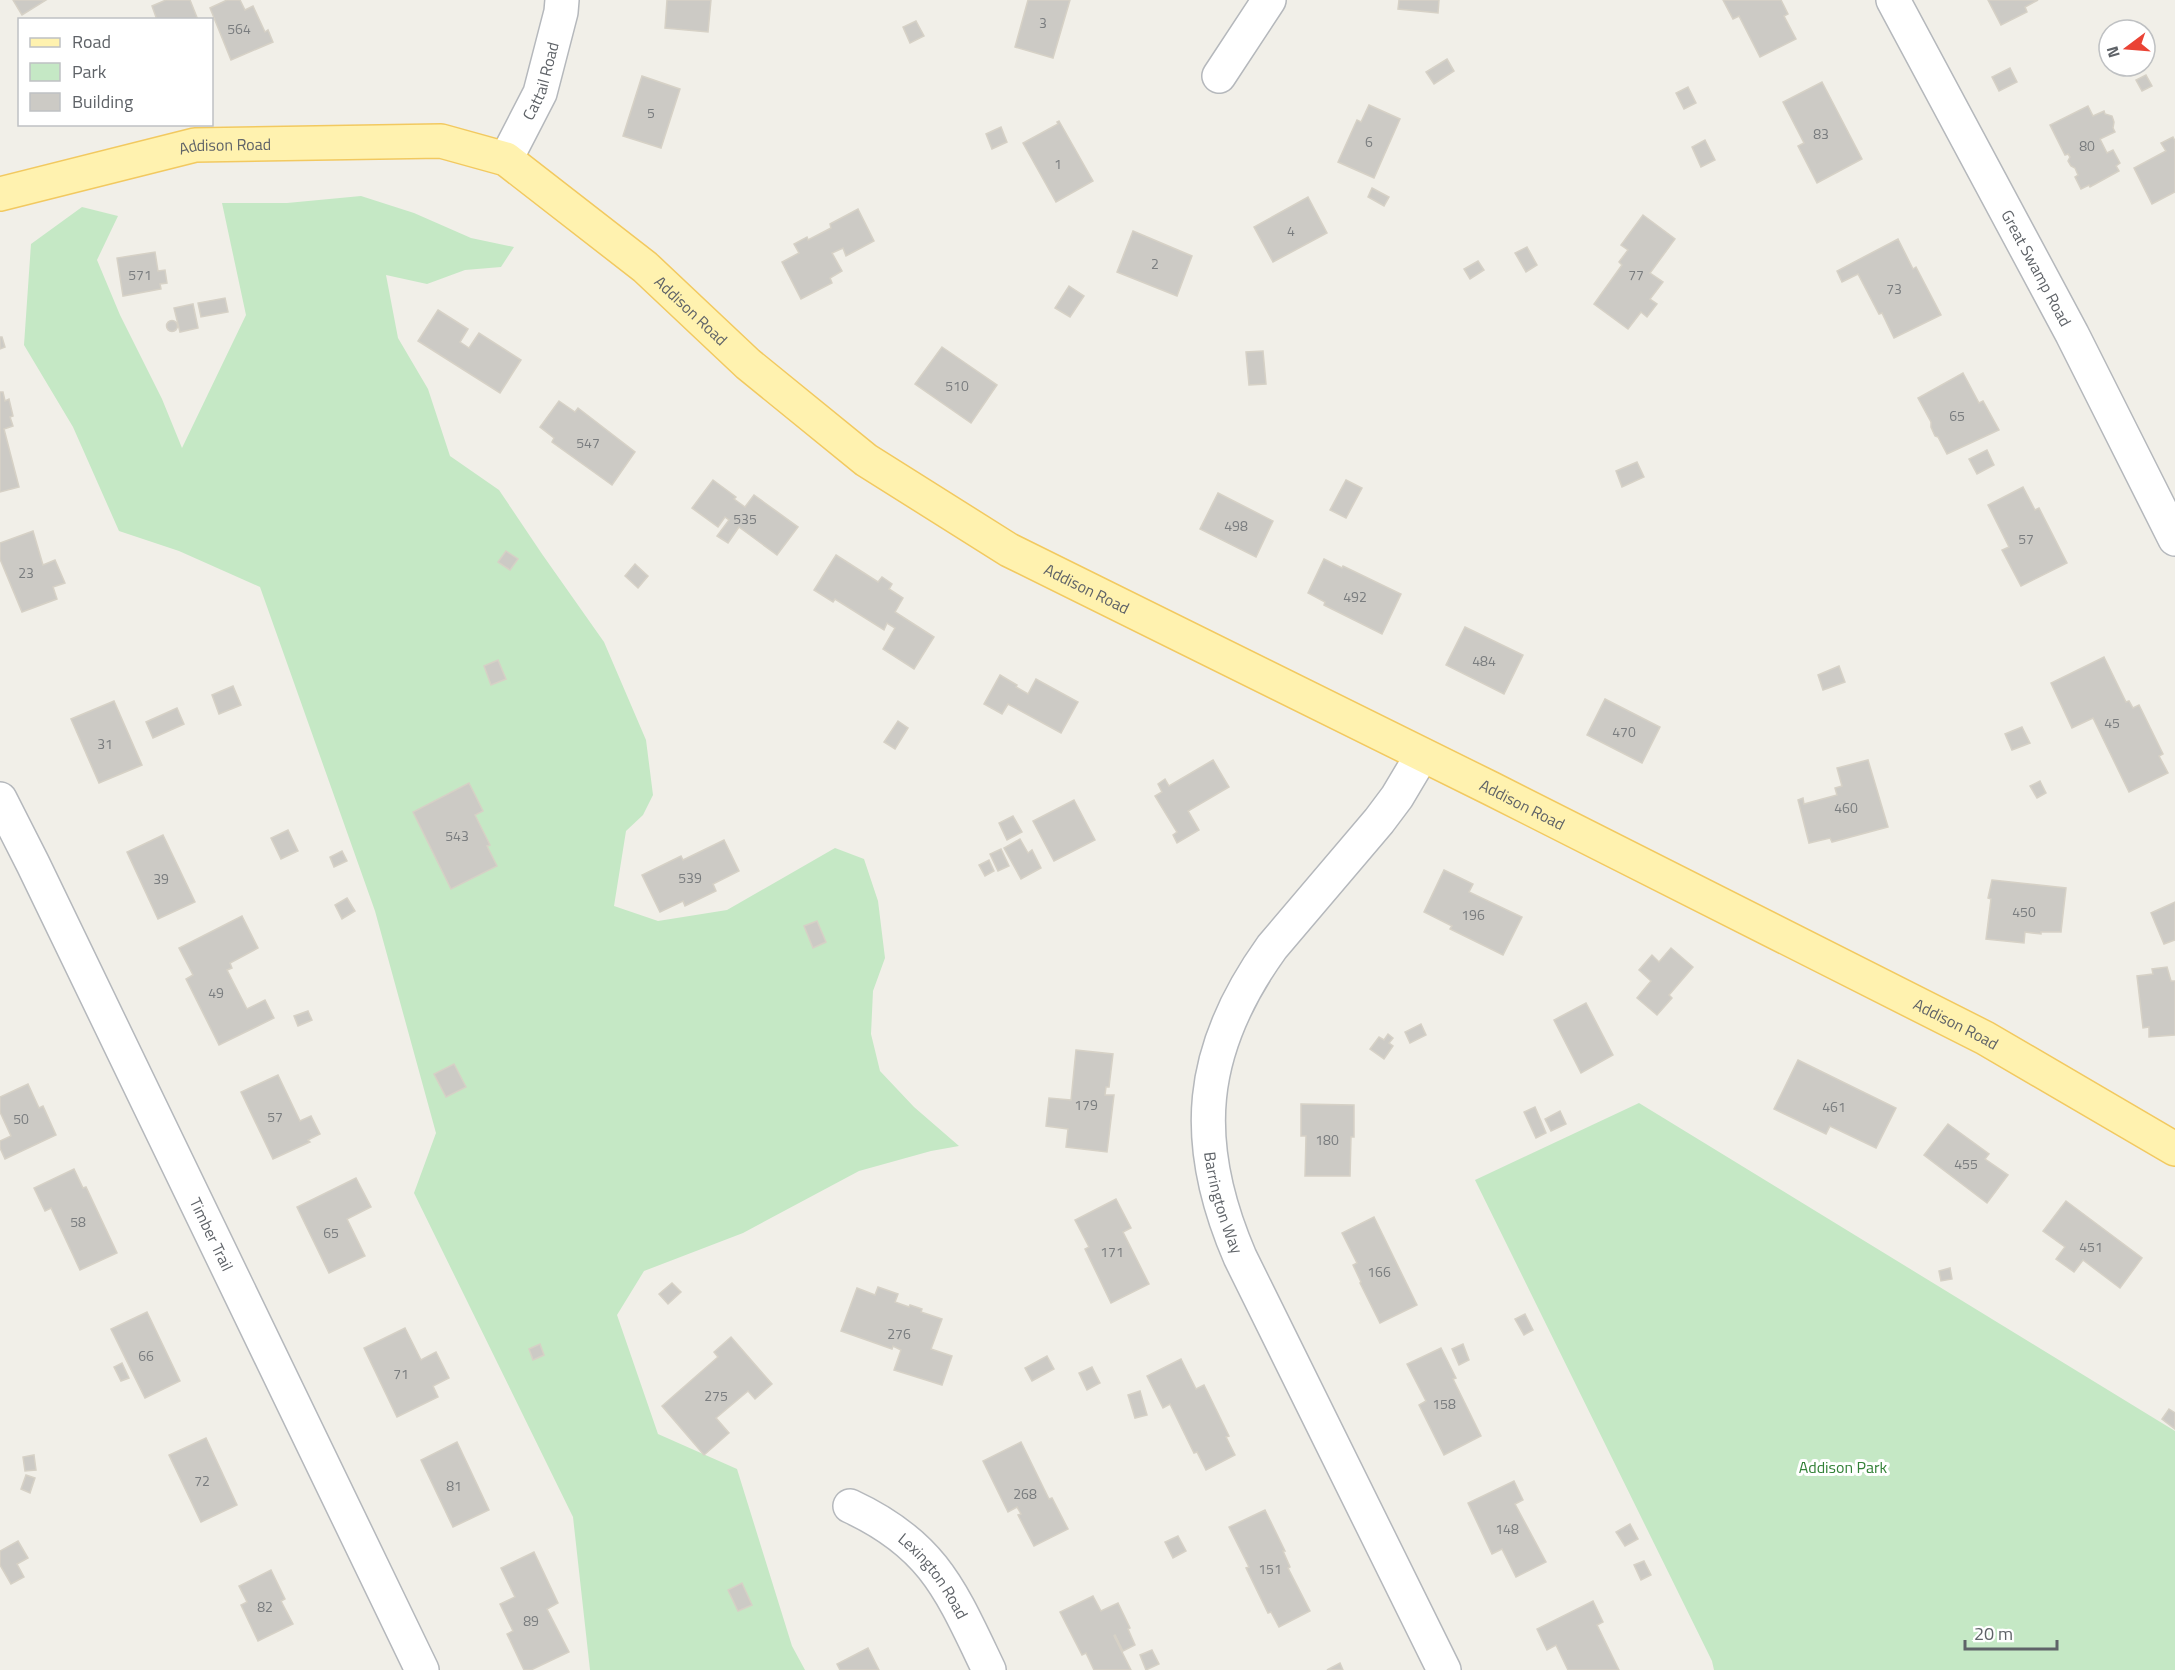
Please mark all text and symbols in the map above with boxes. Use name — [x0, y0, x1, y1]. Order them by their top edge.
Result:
house number: 3 — [1039, 12, 1047, 33]
legend — [18, 18, 213, 126]
house number: 564 — [227, 18, 251, 39]
north arrow — [2097, 18, 2157, 78]
text: Road — [72, 28, 111, 55]
street label: Cattail Road — [516, 39, 565, 124]
text: N — [2100, 43, 2126, 61]
text: Park — [72, 58, 107, 85]
text: Building — [72, 88, 133, 115]
house number: 5 — [647, 102, 655, 123]
house number: 83 — [1813, 123, 1829, 144]
house number: 6 — [1365, 131, 1373, 152]
street label: Addison Road — [176, 132, 271, 161]
house number: 80 — [2079, 135, 2095, 156]
house number: 1 — [1054, 153, 1062, 174]
street label: Great Swamp Road — [1995, 205, 2078, 331]
house number: 4 — [1287, 220, 1295, 241]
house number: 2 — [1151, 253, 1159, 274]
house number: 571 — [128, 264, 152, 285]
house number: 77 — [1628, 264, 1644, 285]
street label: Addison Road — [649, 270, 733, 351]
house number: 73 — [1886, 278, 1902, 299]
house number: 510 — [945, 375, 969, 396]
house number: 65 — [1949, 405, 1965, 426]
house number: 547 — [576, 432, 600, 453]
house number: 535 — [733, 508, 757, 529]
house number: 498 — [1224, 515, 1248, 536]
house number: 57 — [2018, 528, 2034, 549]
street label: Addison Road — [1040, 557, 1134, 620]
house number: 23 — [18, 562, 34, 583]
house number: 492 — [1343, 586, 1367, 607]
house number: 484 — [1472, 650, 1496, 671]
house number: 45 — [2104, 712, 2120, 733]
house number: 470 — [1612, 721, 1636, 742]
house number: 31 — [97, 733, 113, 754]
street label: Addison Road — [1476, 773, 1569, 836]
house number: 460 — [1834, 797, 1858, 818]
house number: 543 — [445, 825, 469, 846]
house number: 539 — [678, 867, 702, 888]
house number: 39 — [153, 868, 169, 889]
house number: 450 — [2012, 901, 2036, 922]
house number: 196 — [1461, 904, 1485, 925]
house number: 49 — [208, 982, 224, 1003]
street label: Addison Road — [1909, 992, 2003, 1055]
house number: 179 — [1074, 1094, 1098, 1115]
house number: 461 — [1822, 1096, 1846, 1117]
house number: 57 — [267, 1106, 283, 1127]
house number: 50 — [13, 1108, 29, 1129]
house number: 180 — [1315, 1129, 1339, 1150]
street label: Barrington Way — [1198, 1150, 1249, 1257]
house number: 455 — [1954, 1153, 1978, 1174]
street label: Timber Trail — [184, 1194, 240, 1275]
house number: 58 — [70, 1211, 86, 1232]
house number: 65 — [323, 1222, 339, 1243]
house number: 451 — [2079, 1236, 2103, 1257]
house number: 171 — [1100, 1241, 1124, 1262]
house number: 166 — [1367, 1261, 1391, 1282]
house number: 276 — [887, 1323, 911, 1344]
house number: 66 — [138, 1345, 154, 1366]
house number: 71 — [393, 1363, 409, 1384]
house number: 275 — [704, 1385, 728, 1406]
house number: 158 — [1432, 1393, 1456, 1414]
park label: Addison Park — [1799, 1455, 1888, 1479]
house number: 72 — [194, 1470, 210, 1491]
house number: 81 — [446, 1475, 462, 1496]
house number: 268 — [1013, 1483, 1037, 1504]
house number: 148 — [1495, 1518, 1519, 1539]
street label: Lexington Road — [893, 1527, 974, 1623]
house number: 151 — [1258, 1558, 1282, 1579]
house number: 82 — [257, 1596, 273, 1617]
house number: 89 — [523, 1610, 539, 1631]
scale bar — [1965, 1613, 2056, 1651]
text: 20 m — [1974, 1620, 2013, 1647]

